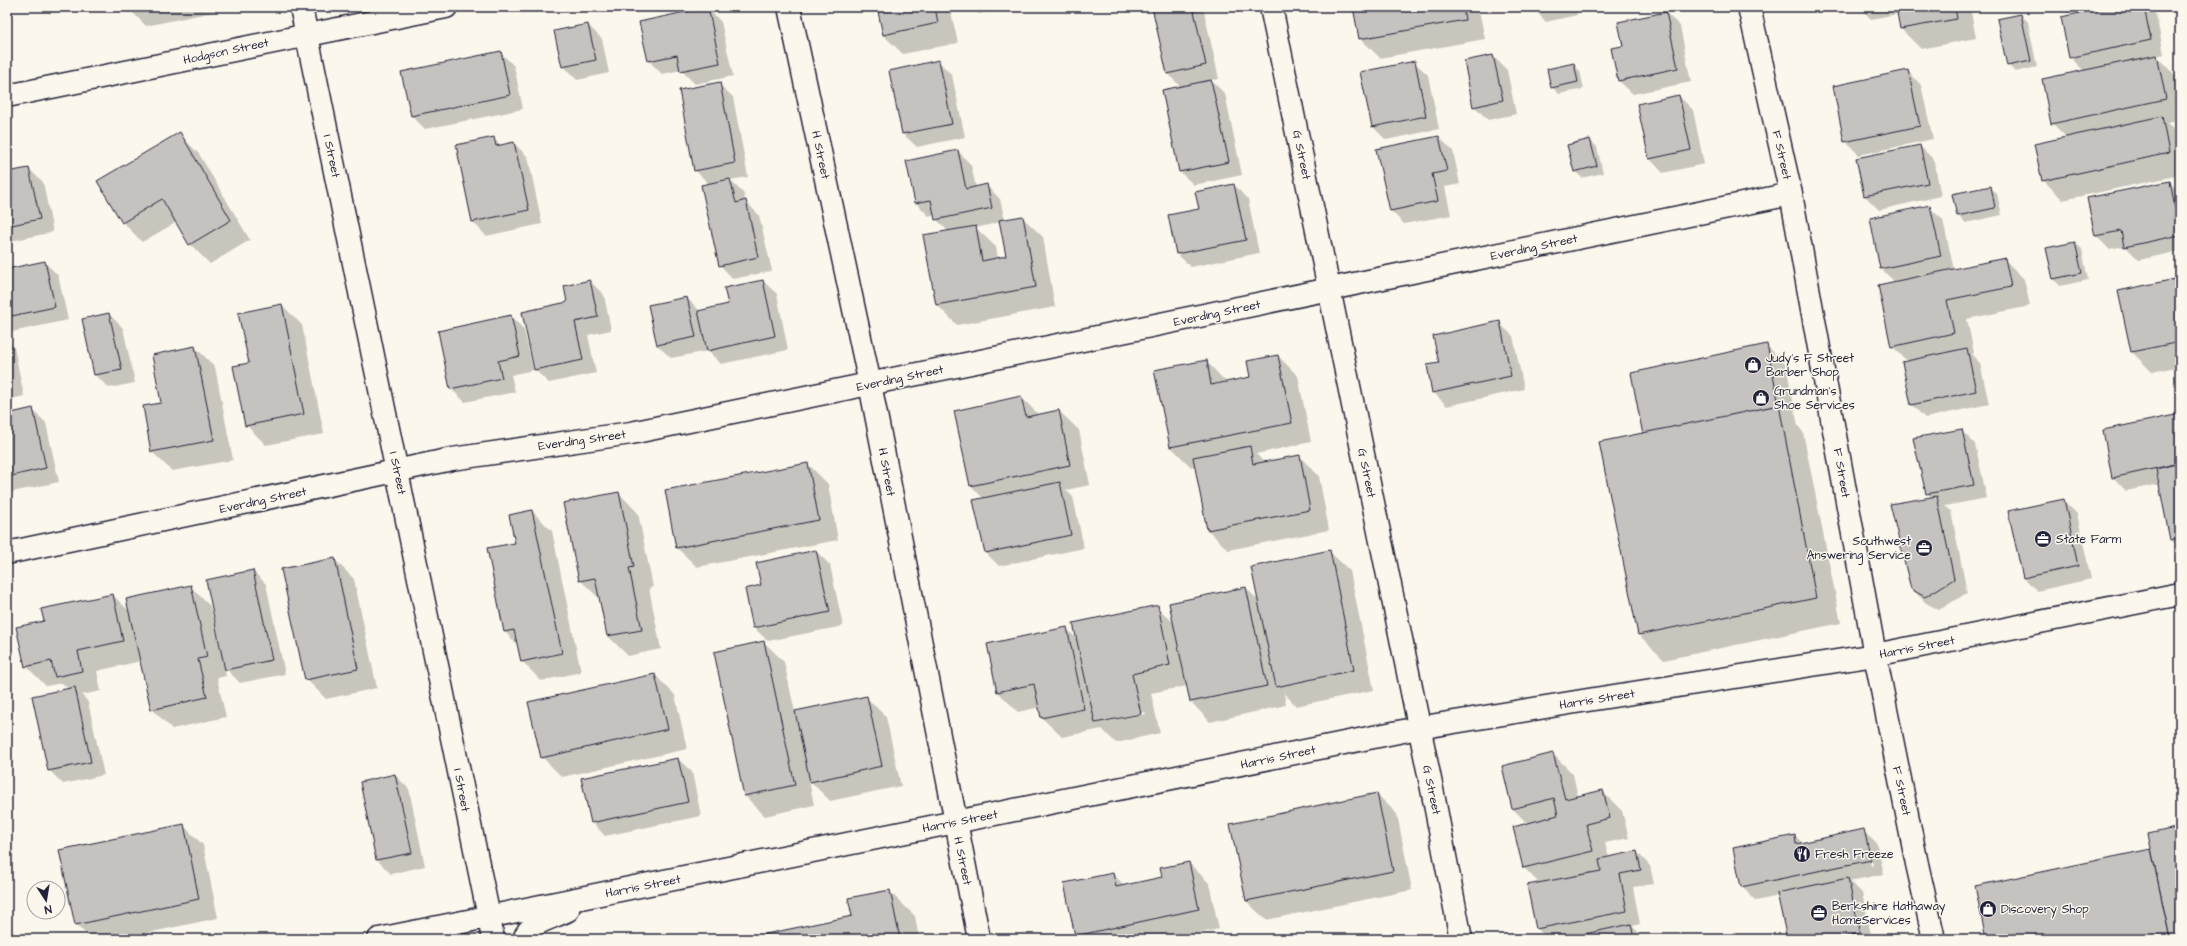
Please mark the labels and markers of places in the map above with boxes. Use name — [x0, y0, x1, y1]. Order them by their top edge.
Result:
place label: Judy's F Street Barber Shop — [1766, 350, 1854, 381]
shop icon: Judy's F Street Barber Shop — [1743, 355, 1763, 375]
place label: Grundman's Shoe Services — [1774, 383, 1855, 414]
shop icon: Grundman's Shoe Services — [1751, 388, 1771, 408]
office icon: State Farm — [2033, 529, 2053, 549]
place label: State Farm — [2056, 531, 2122, 548]
place label: Southwest Answering Service — [1807, 533, 1911, 565]
office icon: Southwest Answering Service — [1914, 538, 1934, 558]
restaurant icon: Fresh Freeze — [1792, 844, 1812, 864]
place label: Fresh Freeze — [1815, 846, 1894, 863]
place label: Berkshire Hathaway HomeServices — [1832, 898, 1946, 929]
shop icon: Discovery Shop — [1978, 899, 1998, 919]
place label: Discovery Shop — [2001, 901, 2089, 919]
office icon: Berkshire Hathaway HomeServices — [1809, 903, 1829, 923]

